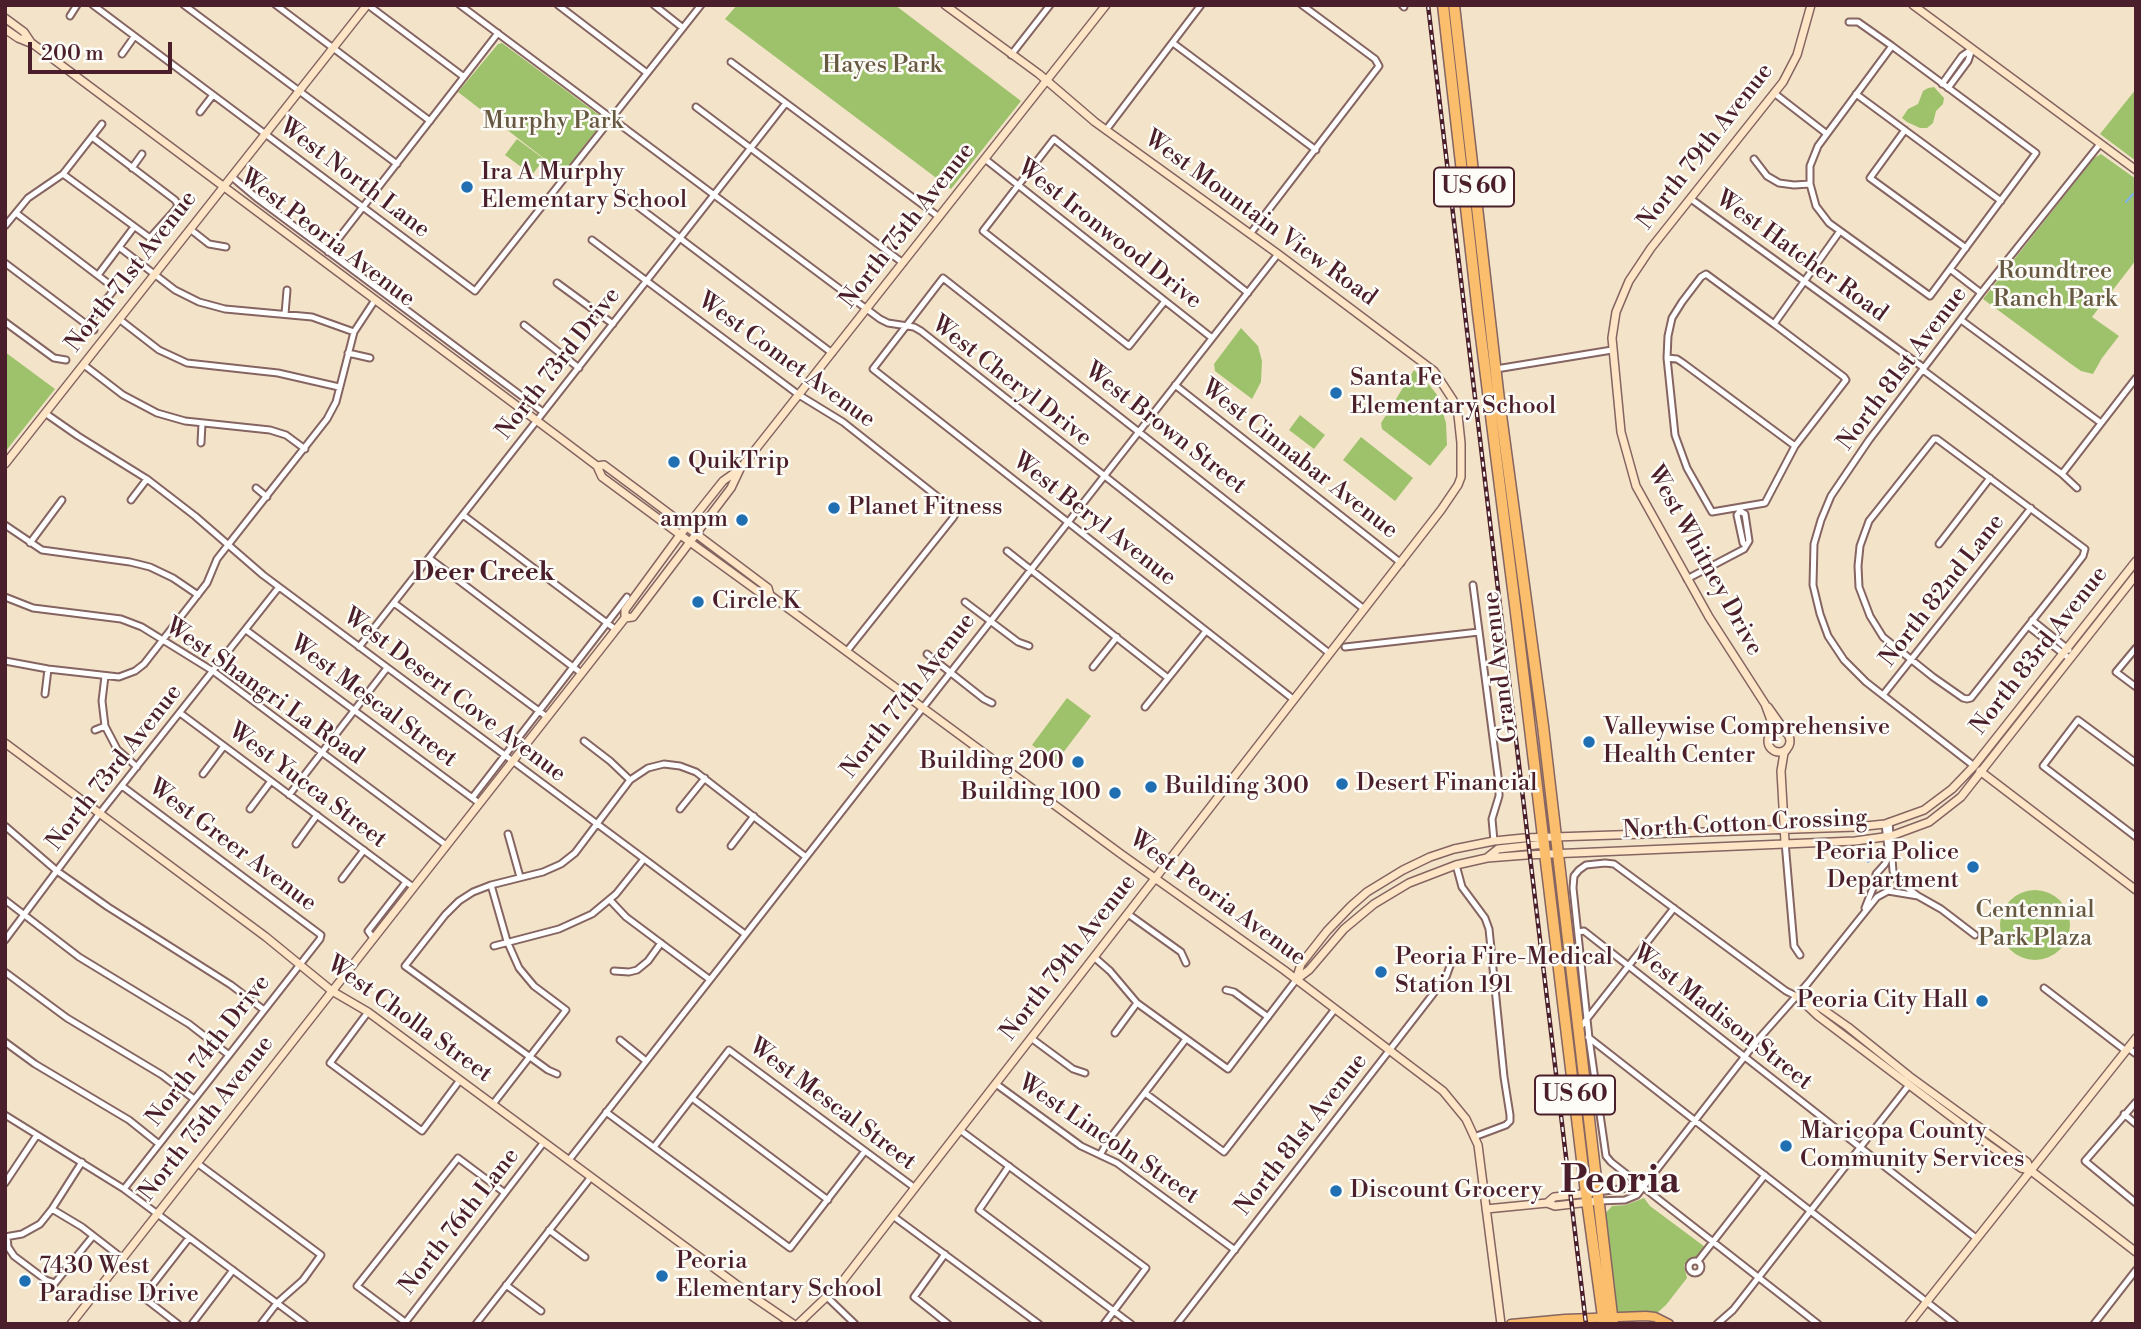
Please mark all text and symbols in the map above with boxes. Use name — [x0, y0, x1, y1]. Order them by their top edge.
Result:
scale bar — [32, 28, 175, 72]
text: 200 m — [41, 41, 104, 67]
park label: Hayes Park — [822, 52, 942, 80]
street label: North 79th Avenue — [1632, 58, 1780, 236]
park label: Murphy Park — [483, 108, 623, 136]
street label: West North Lane — [273, 113, 435, 245]
street label: West Mountain View Road — [1138, 125, 1382, 313]
street label: North 75th Avenue — [834, 138, 982, 314]
street label: West Ironwood Drive — [1011, 154, 1207, 316]
place label: Ira A Murphy Elementary School — [481, 159, 687, 215]
street label: West Peoria Avenue — [234, 164, 420, 314]
road number: US 60 — [1434, 168, 1514, 206]
marker: Ira A Murphy Elementary School — [459, 179, 475, 195]
street label: West Hatcher Road — [1709, 185, 1893, 329]
street label: North 71st Avenue — [60, 186, 204, 358]
park label: Roundtree Ranch Park — [1993, 258, 2117, 314]
street label: North 81st Avenue — [1832, 281, 1974, 457]
street label: North 73rd Drive — [491, 282, 627, 446]
street label: West Comet Avenue — [692, 287, 880, 435]
street label: West Cheryl Drive — [925, 310, 1097, 454]
street label: West Brown Street — [1078, 357, 1252, 501]
place label: Santa Fe Elementary School — [1350, 365, 1556, 421]
street label: West Cinnabar Avenue — [1195, 374, 1403, 546]
marker: Santa Fe Elementary School — [1328, 385, 1344, 401]
street label: West Beryl Avenue — [1007, 447, 1181, 593]
place label: QuikTrip — [688, 448, 789, 476]
marker: QuikTrip — [666, 454, 682, 470]
street label: West Whitney Drive — [1640, 461, 1768, 661]
place label: Planet Fitness — [848, 494, 1003, 522]
marker: Planet Fitness — [826, 500, 842, 516]
place label: ampm — [660, 506, 728, 534]
street label: North 82nd Lane — [1874, 509, 2012, 673]
marker: ampm — [734, 512, 750, 528]
district label: Deer Creek — [413, 558, 555, 590]
street label: North 83rd Avenue — [1965, 561, 2115, 741]
place label: Circle K — [712, 588, 800, 616]
street label: Grand Avenue — [1477, 590, 1525, 744]
marker: Circle K — [690, 594, 706, 610]
street label: West Desert Cove Avenue — [337, 603, 571, 789]
street label: North 77th Avenue — [836, 608, 982, 784]
street label: West Shangri La Road — [159, 612, 369, 772]
street label: West Mescal Street — [284, 630, 462, 774]
street label: North 73rd Avenue — [41, 679, 189, 857]
place label: Valleywise Comprehensive Health Center — [1603, 714, 1890, 770]
street label: West Yucca Street — [222, 717, 392, 855]
marker: Valleywise Comprehensive Health Center — [1581, 734, 1597, 750]
place label: Building 200 — [920, 748, 1064, 776]
marker: Building 200 — [1070, 754, 1086, 770]
place label: Desert Financial — [1356, 770, 1537, 798]
street label: West Greer Avenue — [142, 773, 322, 919]
place label: Building 300 — [1165, 773, 1309, 801]
marker: Desert Financial — [1334, 776, 1350, 792]
place label: Building 100 — [961, 779, 1101, 807]
marker: Building 300 — [1143, 779, 1159, 795]
marker: Building 100 — [1107, 785, 1123, 801]
street label: North Cotton Crossing — [1622, 804, 1868, 846]
street label: West Peoria Avenue — [1123, 825, 1311, 973]
place label: Peoria Police Department — [1815, 839, 1959, 895]
marker: Peoria Police Department — [1965, 859, 1981, 875]
street label: North 79th Avenue — [995, 869, 1143, 1047]
park label: Centennial Park Plaza — [1975, 897, 2095, 953]
street label: West Madison Street — [1627, 939, 1817, 1097]
place label: Peoria Fire-Medical Station 191 — [1395, 944, 1613, 1000]
street label: West Cholla Street — [321, 950, 497, 1090]
marker: Peoria Fire-Medical Station 191 — [1373, 964, 1389, 980]
street label: North 74th Drive — [141, 970, 277, 1132]
place label: Peoria City Hall — [1797, 987, 1968, 1015]
marker: Peoria City Hall — [1974, 993, 1990, 1009]
street label: North 75th Avenue — [133, 1031, 281, 1207]
street label: West Mescal Street — [743, 1033, 921, 1177]
street label: North 81st Avenue — [1230, 1048, 1374, 1222]
street label: West Lincoln Street — [1012, 1069, 1204, 1211]
road number: US 60 — [1535, 1076, 1615, 1114]
place label: Maricopa County Community Services — [1800, 1118, 2025, 1174]
marker: Maricopa County Community Services — [1778, 1138, 1794, 1154]
street label: North 76th Lane — [394, 1143, 526, 1301]
district label: Peoria — [1560, 1160, 1680, 1206]
place label: Discount Grocery — [1350, 1177, 1543, 1205]
marker: Discount Grocery — [1328, 1183, 1344, 1199]
place label: Peoria Elementary School — [676, 1248, 882, 1304]
place label: 7430 West Paradise Drive — [39, 1253, 199, 1309]
marker: Peoria Elementary School — [654, 1268, 670, 1284]
marker: 7430 West Paradise Drive — [17, 1273, 33, 1289]

